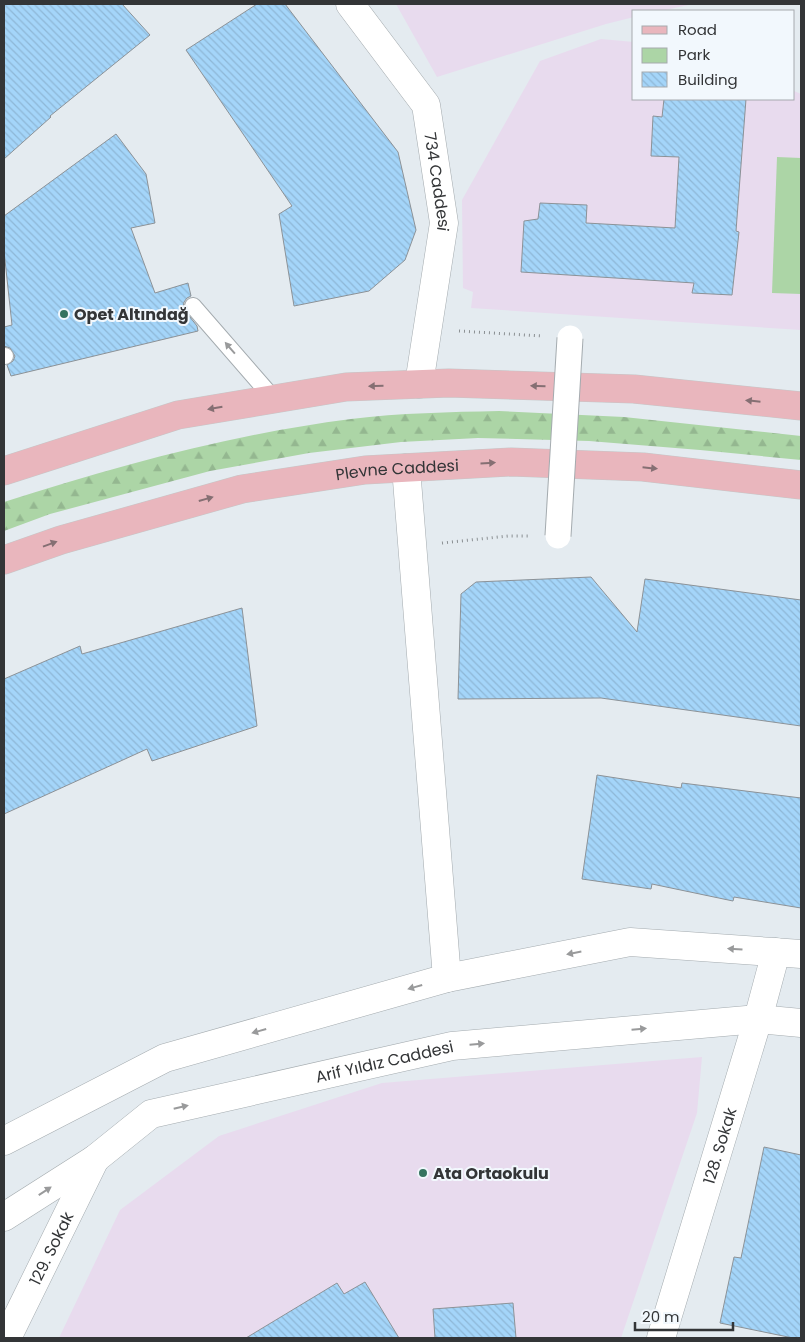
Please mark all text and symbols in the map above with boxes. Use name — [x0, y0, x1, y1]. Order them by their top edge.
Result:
legend — [632, 10, 795, 100]
text: Road — [678, 19, 717, 40]
text: Park — [678, 44, 710, 65]
text: Building — [678, 69, 738, 90]
street label: 734 Caddesi — [419, 131, 456, 233]
place label: Opet Altındağ — [74, 303, 189, 326]
marker: Opet Altındağ — [58, 308, 70, 320]
one-way arrow — [224, 342, 235, 355]
one-way arrow — [530, 381, 546, 389]
one-way arrow — [368, 382, 384, 390]
one-way arrow — [744, 397, 760, 405]
one-way arrow — [207, 405, 223, 413]
street label: Plevne Caddesi — [334, 453, 459, 486]
one-way arrow — [480, 459, 496, 467]
one-way arrow — [642, 464, 658, 472]
one-way arrow — [198, 495, 213, 503]
one-way arrow — [42, 540, 57, 547]
one-way arrow — [727, 945, 743, 953]
one-way arrow — [566, 949, 582, 957]
one-way arrow — [408, 983, 423, 991]
one-way arrow — [631, 1025, 647, 1033]
one-way arrow — [251, 1027, 266, 1035]
street label: Arif Yıldız Caddesi — [313, 1035, 456, 1088]
one-way arrow — [469, 1040, 485, 1048]
one-way arrow — [174, 1103, 189, 1111]
street label: 128. Sokak — [697, 1104, 742, 1187]
place label: Ata Ortaokulu — [433, 1162, 549, 1185]
marker: Ata Ortaokulu — [417, 1167, 429, 1179]
one-way arrow — [38, 1186, 51, 1196]
street label: 129. Sokak — [23, 1207, 79, 1289]
scale bar — [635, 1300, 732, 1332]
text: 20 m — [642, 1306, 680, 1327]

